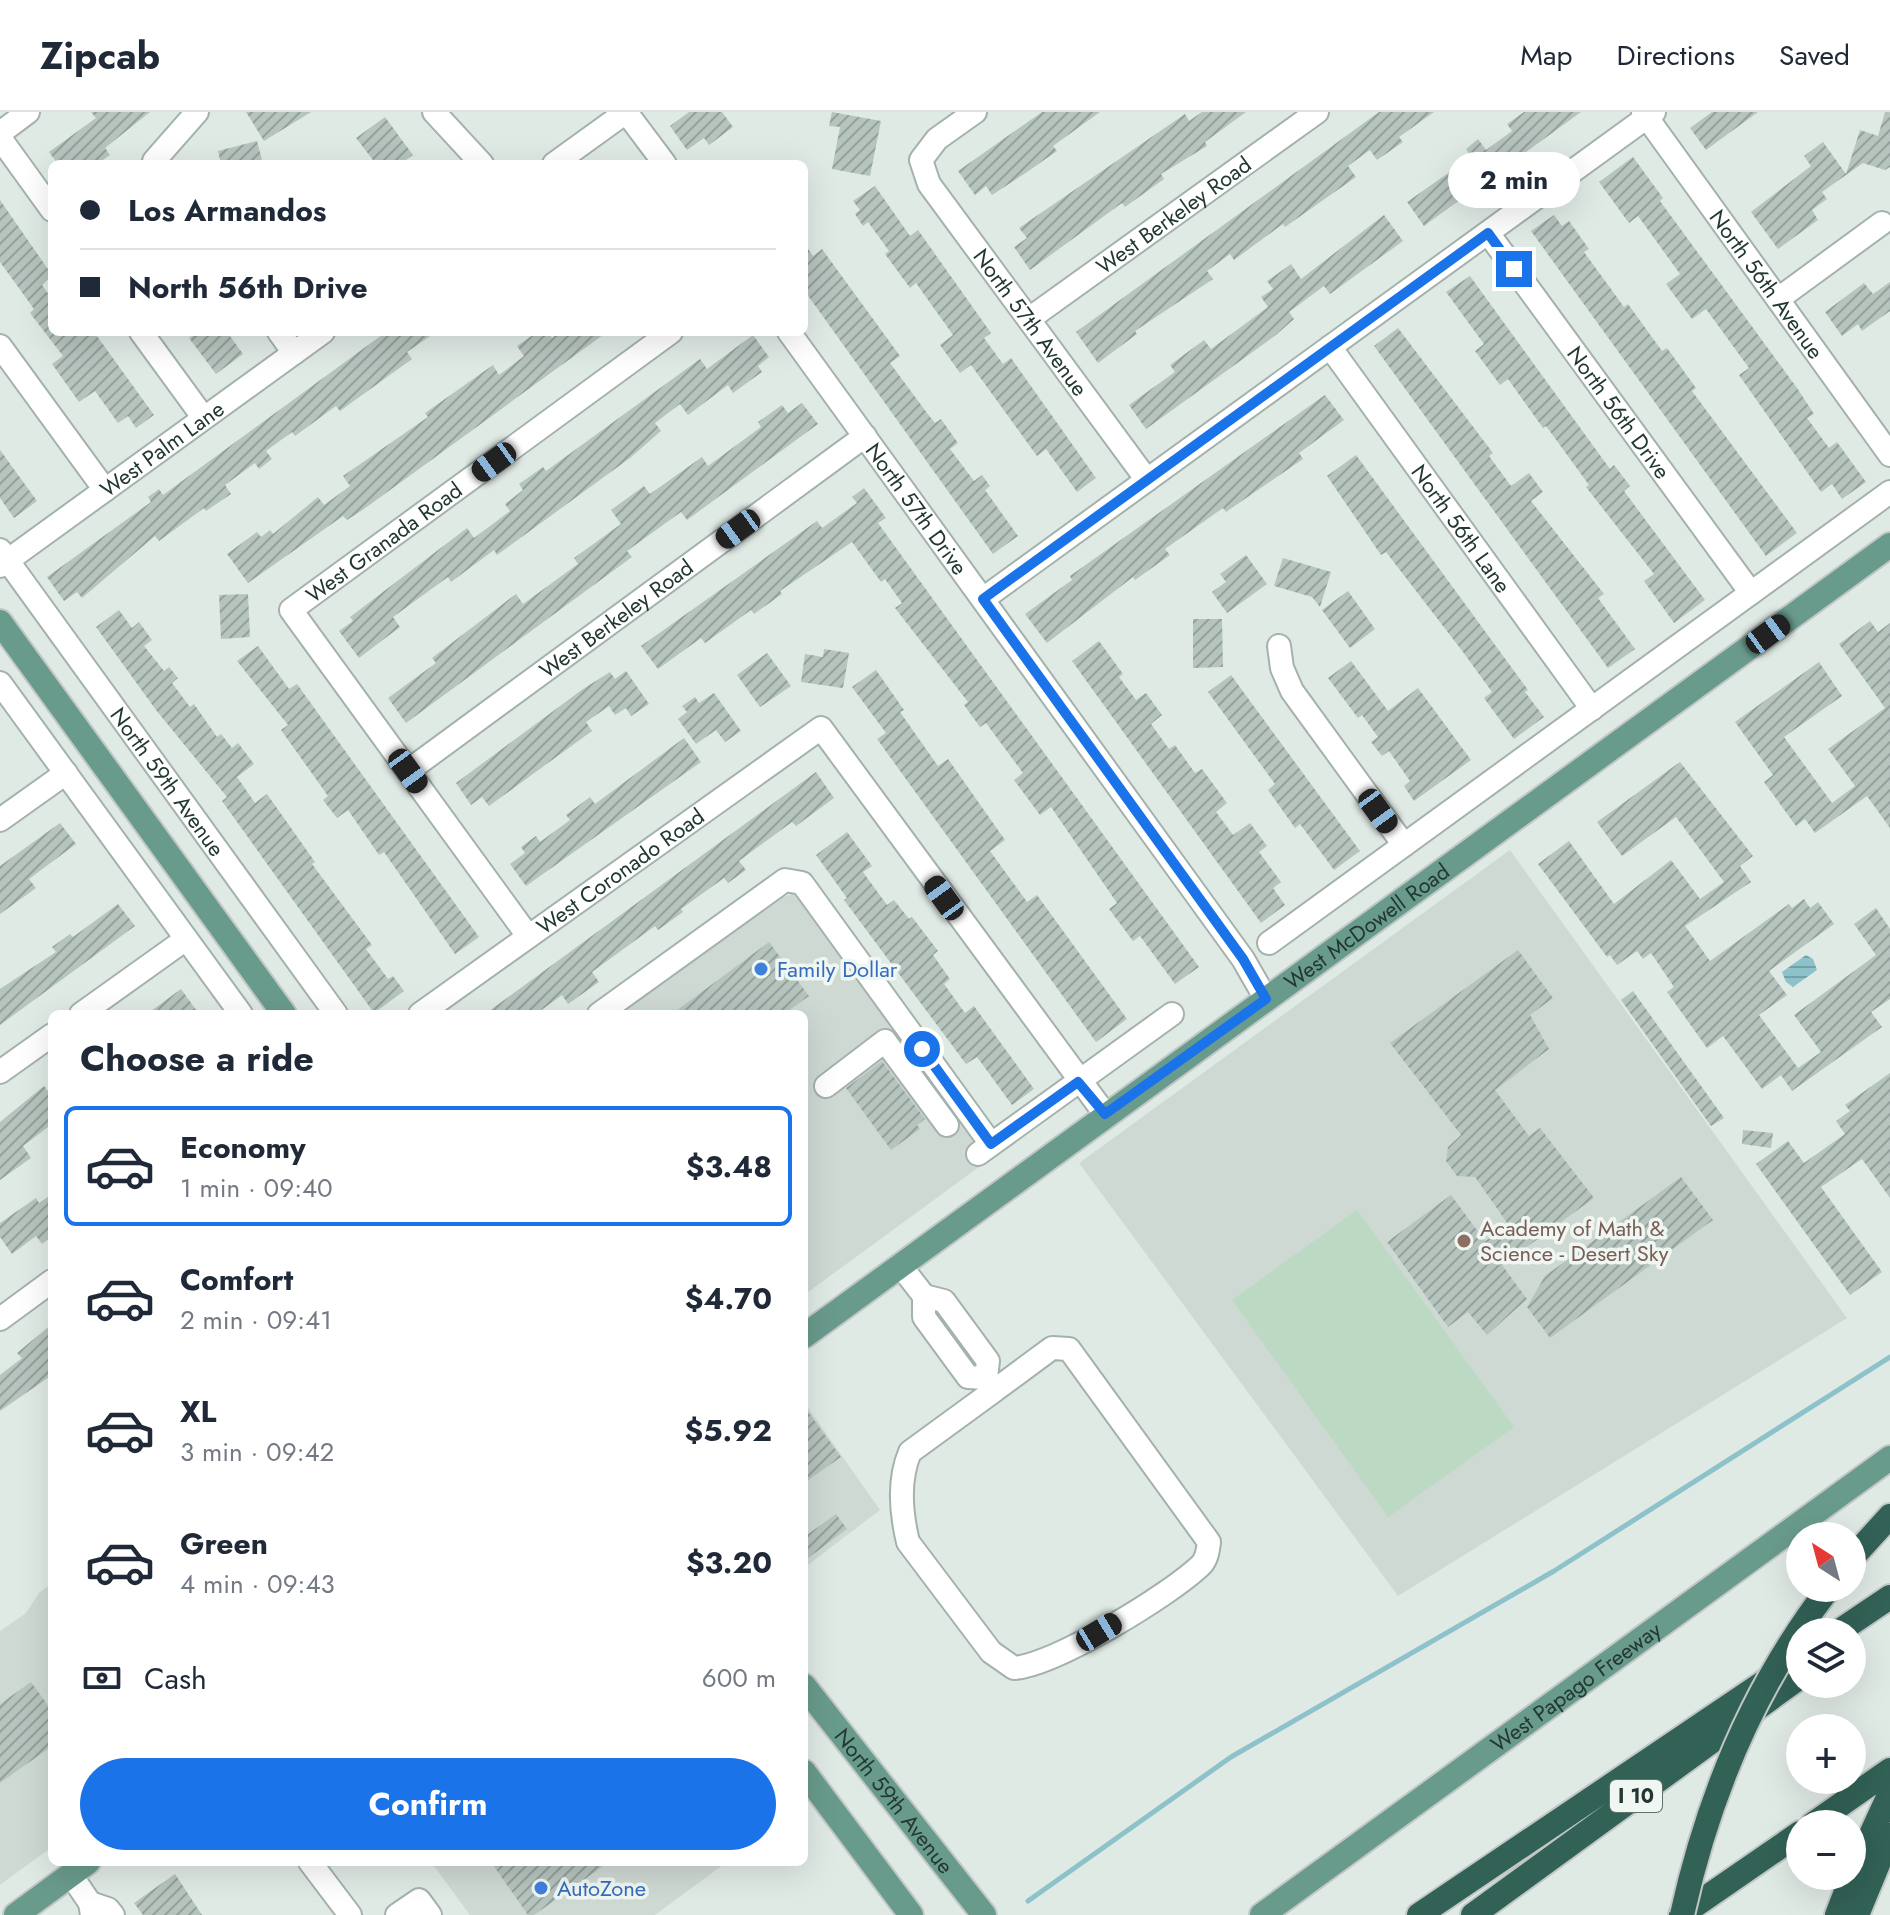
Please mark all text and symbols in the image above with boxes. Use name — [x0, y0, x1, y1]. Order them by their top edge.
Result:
text: Zipcab — [40, 28, 160, 83]
text: Map — [1520, 35, 1572, 76]
text: Directions — [1616, 35, 1735, 76]
text: Saved — [1779, 35, 1850, 76]
street label: West Berkeley Road — [1090, 148, 1258, 282]
callout: 2 min — [1448, 153, 1580, 209]
text: 2 min — [1480, 161, 1548, 199]
text: Los Armandos — [128, 189, 327, 232]
street label: North 56th Avenue — [1702, 203, 1832, 365]
street label: North 57th Avenue — [966, 242, 1096, 403]
route end — [1496, 251, 1532, 287]
text: North 56th Drive — [128, 266, 368, 309]
street label: North 56th Drive — [1560, 339, 1678, 485]
street label: West Palm Lane — [93, 393, 231, 505]
street label: North 57th Drive — [858, 436, 976, 581]
car — [468, 438, 520, 486]
street label: North 56th Lane — [1404, 457, 1519, 599]
street label: West Granada Road — [299, 474, 469, 610]
car — [712, 505, 764, 553]
street label: West Berkeley Road — [532, 551, 700, 686]
car — [1742, 610, 1794, 658]
street label: North 59th Avenue — [103, 700, 233, 863]
car — [384, 745, 432, 797]
car — [1354, 785, 1402, 837]
street label: West Coronado Road — [530, 800, 711, 942]
street label: West McDowell Road — [1277, 855, 1456, 997]
car — [920, 872, 968, 924]
place label: Family Dollar — [777, 953, 898, 985]
marker: Family Dollar — [752, 960, 770, 978]
route start — [904, 1031, 940, 1067]
text: Choose a ride — [80, 1032, 314, 1084]
text: Economy — [180, 1126, 306, 1169]
icon: car — [84, 1130, 156, 1202]
text: $3.48 — [686, 1145, 772, 1188]
text: 1 min · 09:40 — [180, 1169, 333, 1207]
place label: Academy of Math & Science - Desert Sky — [1480, 1212, 1669, 1269]
marker: Academy of Math & Science - Desert Sky — [1455, 1232, 1473, 1250]
text: Comfort — [180, 1258, 293, 1301]
icon: car — [84, 1262, 156, 1334]
text: $4.70 — [685, 1277, 772, 1320]
text: 2 min · 09:41 — [180, 1301, 332, 1339]
text: XL — [180, 1390, 216, 1433]
icon: car — [84, 1394, 156, 1466]
text: $5.92 — [685, 1409, 772, 1452]
text: 3 min · 09:42 — [180, 1433, 334, 1471]
text: Green — [180, 1522, 268, 1565]
north arrow — [1786, 1522, 1866, 1602]
map controls — [1786, 1522, 1866, 1890]
icon: car — [84, 1526, 156, 1598]
text: $3.20 — [686, 1541, 772, 1584]
text: 4 min · 09:43 — [180, 1565, 335, 1603]
car — [1072, 1609, 1126, 1655]
street label: West Papago Freeway — [1484, 1614, 1668, 1760]
button: layers — [1786, 1618, 1866, 1698]
icon: cash — [80, 1656, 124, 1700]
text: Cash — [144, 1657, 207, 1700]
text: 600 m — [702, 1659, 776, 1697]
button: + — [1786, 1714, 1866, 1794]
street label: North 59th Avenue — [827, 1721, 962, 1880]
button: Confirm — [80, 1758, 776, 1850]
road number: I 10 — [1610, 1780, 1662, 1812]
button: − — [1786, 1810, 1866, 1890]
place label: AutoZone — [557, 1872, 646, 1904]
marker: AutoZone — [532, 1879, 550, 1897]

